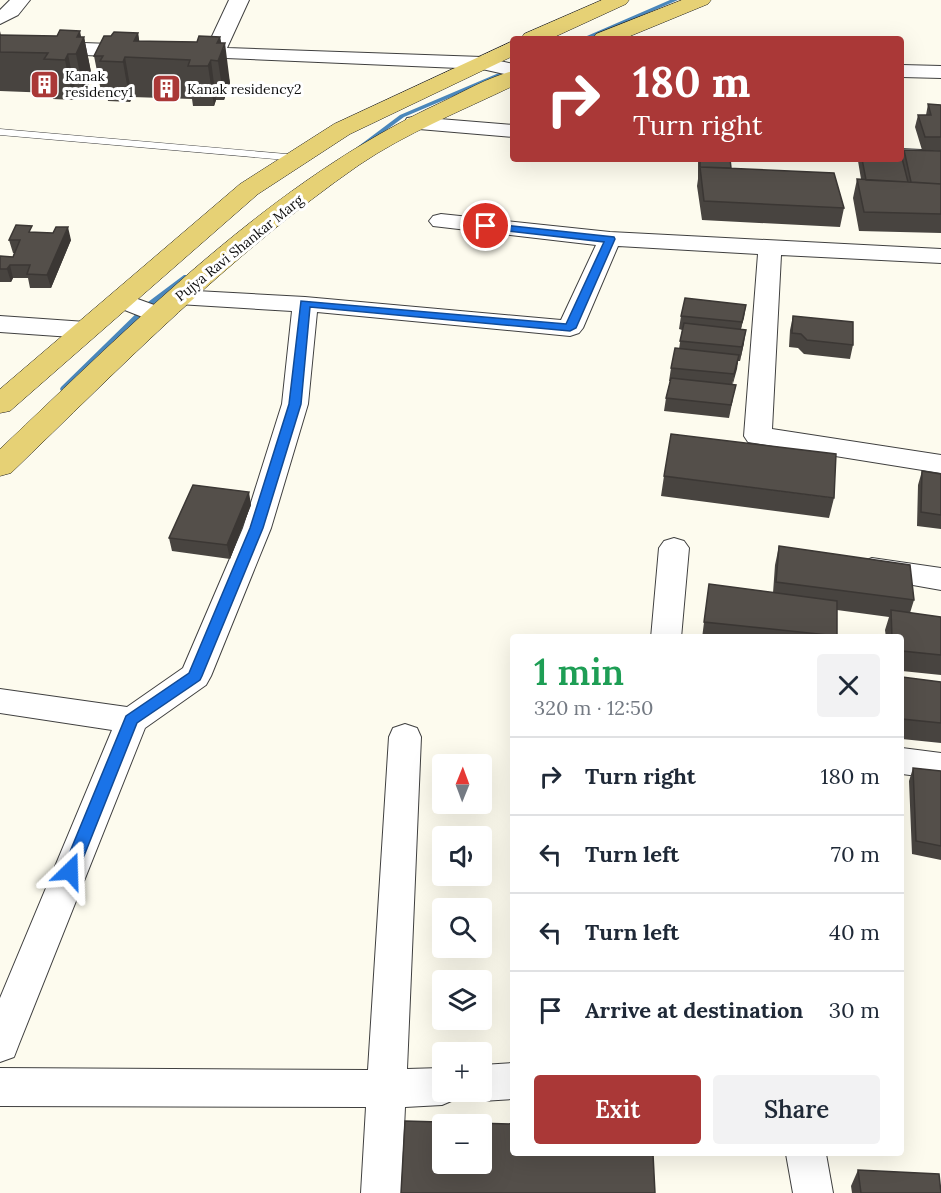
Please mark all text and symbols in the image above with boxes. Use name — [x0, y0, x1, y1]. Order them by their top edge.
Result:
text: 180 m — [633, 55, 750, 109]
icon: right — [534, 60, 612, 138]
place label: Kanak residency1 — [65, 67, 133, 101]
building icon: Kanak residency1 — [28, 68, 60, 100]
building icon: Kanak residency2 — [150, 73, 182, 105]
place label: Kanak residency2 — [187, 80, 301, 98]
text: Turn right — [633, 108, 762, 142]
street label: Pujya Ravi Shankar Marg — [171, 191, 307, 305]
pin — [460, 200, 511, 251]
icon: arrive — [469, 209, 502, 242]
text: 1 min — [534, 649, 624, 695]
button: close — [817, 654, 880, 717]
text: 320 m · 12:50 — [534, 695, 653, 720]
north arrow — [432, 754, 492, 814]
map controls — [432, 754, 492, 1174]
icon: right — [534, 760, 567, 793]
text: Turn right — [585, 762, 696, 790]
text: 180 m — [821, 762, 880, 790]
button: sound — [432, 826, 492, 886]
icon: left — [534, 838, 567, 871]
position arrow — [38, 839, 102, 903]
text: Turn left — [585, 840, 679, 868]
text: 70 m — [831, 840, 880, 868]
button: search — [432, 898, 492, 958]
icon: left — [534, 916, 567, 949]
text: Turn left — [585, 918, 679, 946]
text: 40 m — [829, 918, 880, 946]
button: layers — [432, 970, 492, 1030]
icon: arrive — [534, 994, 567, 1027]
text: Arrive at destination — [585, 996, 803, 1024]
text: 30 m — [829, 996, 880, 1024]
button: + — [432, 1042, 492, 1102]
button: Exit — [534, 1075, 701, 1144]
button: Share — [713, 1075, 880, 1144]
button: − — [432, 1114, 492, 1174]

